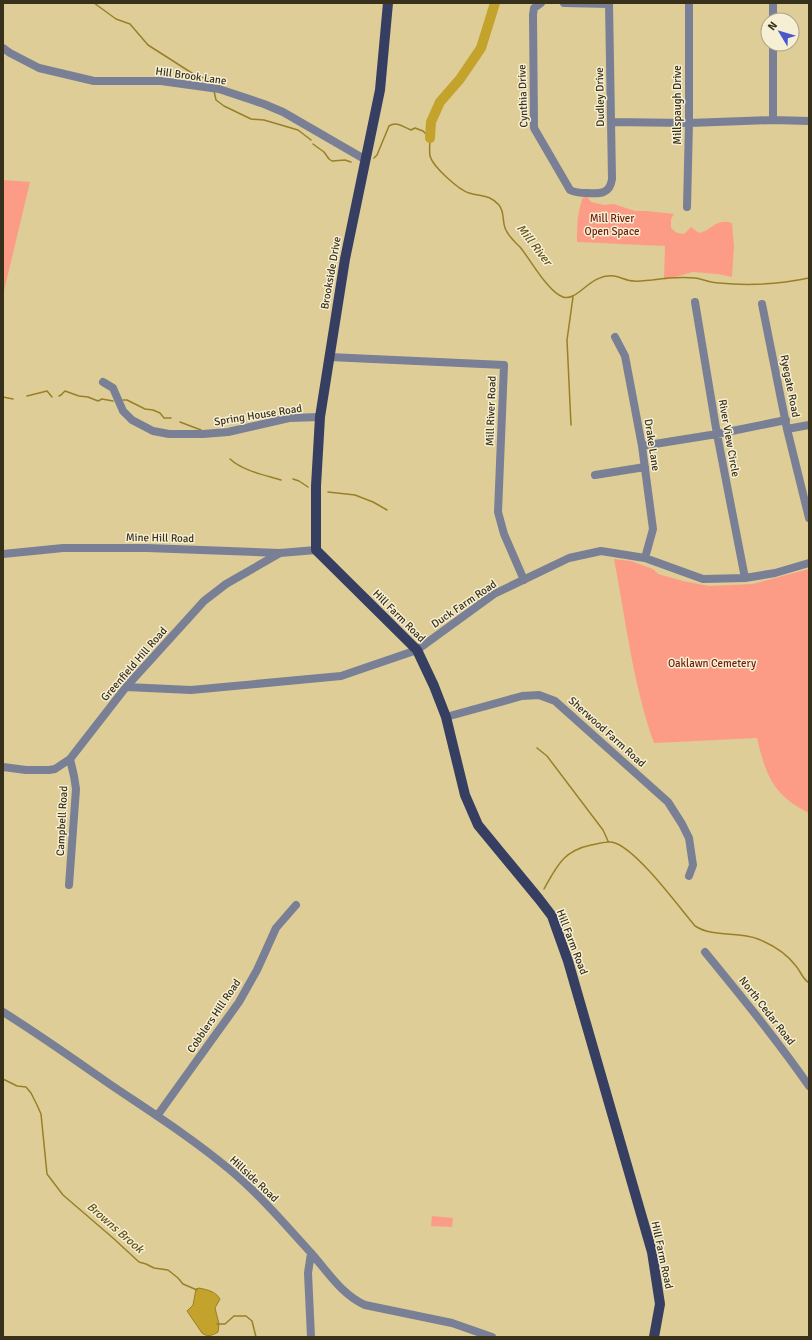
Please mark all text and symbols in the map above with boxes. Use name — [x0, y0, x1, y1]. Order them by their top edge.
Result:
north arrow — [760, 12, 800, 52]
text: N — [765, 19, 780, 33]
street label: Cynthia Drive — [515, 64, 531, 128]
street label: Hill Brook Lane — [155, 65, 227, 87]
street label: Millspaugh Drive — [671, 65, 684, 145]
street label: Dudley Drive — [593, 67, 607, 127]
park label: Mill River Open Space — [584, 212, 640, 238]
water label: Mill River — [513, 221, 556, 270]
street label: Brookside Drive — [318, 236, 344, 310]
street label: Ryegate Road — [778, 354, 802, 419]
street label: Mill River Road — [483, 375, 499, 446]
street label: River View Circle — [716, 398, 742, 478]
street label: Spring House Road — [213, 402, 303, 428]
street label: Drake Lane — [641, 418, 663, 472]
street label: Mine Hill Road — [126, 531, 195, 545]
street label: Duck Farm Road — [429, 577, 499, 631]
street label: Hill Farm Road — [370, 587, 428, 645]
street label: Greenfield Hill Road — [98, 624, 170, 704]
park label: Oaklawn Cemetery — [668, 657, 757, 670]
street label: Sherwood Farm Road — [566, 694, 648, 770]
street label: Campbell Road — [54, 785, 70, 856]
street label: Hill Farm Road — [554, 908, 590, 977]
street label: North Cedar Road — [736, 974, 798, 1048]
street label: Cobblers Hill Road — [184, 976, 244, 1055]
street label: Hillside Road — [227, 1153, 281, 1205]
water label: Browns Brook — [84, 1199, 147, 1257]
street label: Hill Farm Road — [648, 1220, 676, 1290]

